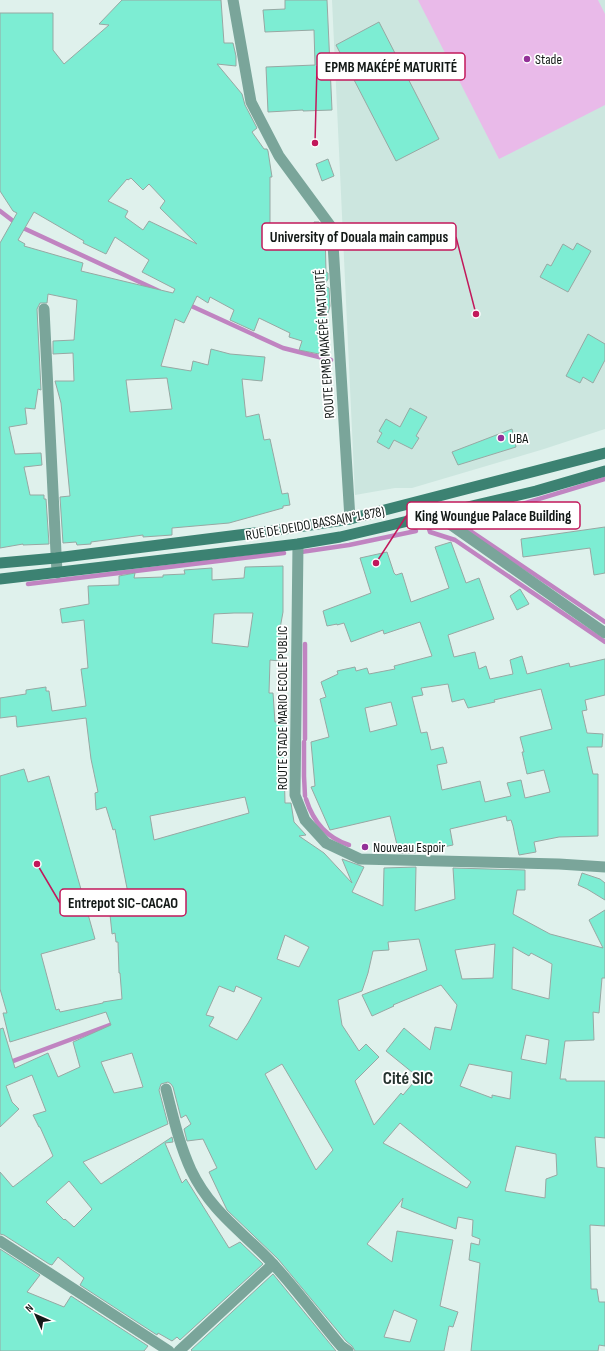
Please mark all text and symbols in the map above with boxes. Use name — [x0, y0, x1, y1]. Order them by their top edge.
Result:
place label: Stade — [535, 51, 562, 68]
callout: EPMB MAKÉPÉ MATURITÉ — [317, 53, 465, 80]
marker: Stade — [522, 54, 532, 64]
text: EPMB MAKÉPÉ MATURITÉ — [325, 58, 457, 77]
callout: University of Douala main campus — [262, 223, 456, 250]
text: University of Douala main campus — [270, 228, 448, 247]
street label: ROUTE EPMB MAKÉPÉ MATURITÉ — [311, 268, 338, 419]
place label: UBA — [509, 430, 529, 447]
marker: UBA — [496, 433, 506, 443]
callout: King Woungue Palace Building — [407, 502, 580, 529]
street label: RUE DE DEIDO BASSA(N°1.878) — [244, 503, 386, 544]
text: King Woungue Palace Building — [415, 507, 572, 526]
street label: ROUTE STADE MARIO ECOLE PUBLIC — [274, 625, 291, 790]
place label: Nouveau Espoir — [373, 839, 445, 856]
marker: Nouveau Espoir — [360, 842, 370, 852]
callout: Entrepot SIC-CACAO — [60, 889, 186, 916]
text: Entrepot SIC-CACAO — [68, 894, 178, 913]
district label: Cité SIC — [383, 1068, 433, 1089]
north arrow — [16, 1295, 56, 1335]
text: N — [23, 1302, 36, 1315]

